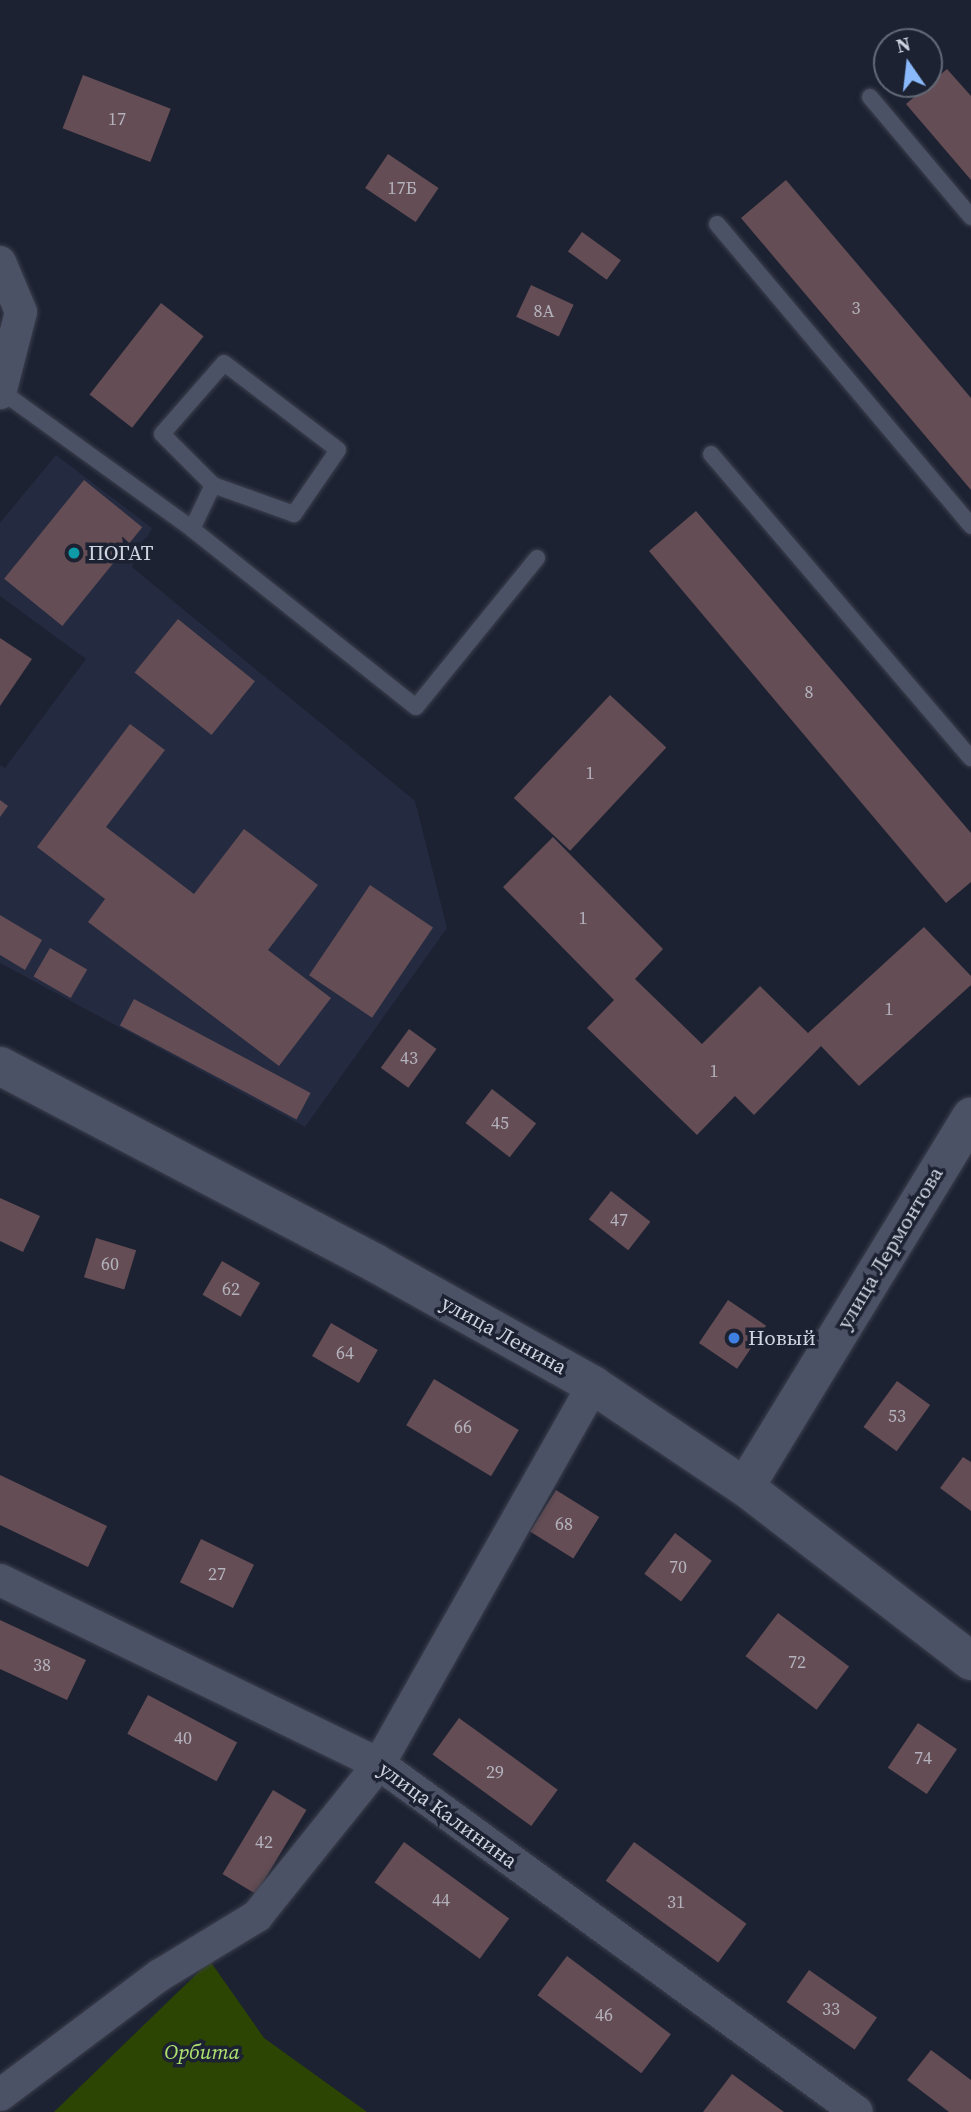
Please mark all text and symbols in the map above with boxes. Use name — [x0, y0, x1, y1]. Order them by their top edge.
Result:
north arrow — [873, 28, 943, 98]
text: N — [894, 30, 913, 59]
house number: 17 — [108, 108, 126, 130]
house number: 17Б — [387, 177, 417, 199]
house number: 3 — [852, 297, 860, 319]
house number: 8А — [534, 300, 554, 322]
place label: ПОГАТ — [88, 540, 154, 566]
marker: ПОГАТ — [66, 545, 82, 561]
house number: 8 — [805, 681, 813, 703]
house number: 1 — [586, 762, 594, 784]
house number: 1 — [579, 907, 587, 929]
house number: 1 — [885, 998, 893, 1020]
house number: 43 — [400, 1047, 418, 1069]
house number: 1 — [710, 1060, 718, 1082]
house number: 45 — [491, 1112, 509, 1134]
street label: улица Лермонтова — [832, 1162, 948, 1334]
house number: 47 — [610, 1209, 628, 1231]
house number: 60 — [101, 1253, 119, 1275]
house number: 62 — [222, 1278, 240, 1300]
street label: улица Ленина — [437, 1290, 571, 1380]
place label: Новый — [748, 1325, 816, 1351]
marker: Новый — [726, 1330, 742, 1346]
house number: 64 — [336, 1342, 354, 1364]
house number: 53 — [888, 1405, 906, 1427]
house number: 66 — [454, 1416, 472, 1438]
house number: 68 — [555, 1513, 573, 1535]
house number: 70 — [669, 1556, 687, 1578]
house number: 27 — [208, 1563, 226, 1585]
house number: 72 — [788, 1651, 806, 1673]
house number: 38 — [33, 1654, 51, 1676]
house number: 40 — [174, 1727, 192, 1749]
house number: 74 — [914, 1747, 932, 1769]
street label: улица Калинина — [374, 1756, 522, 1874]
house number: 29 — [486, 1761, 504, 1783]
house number: 42 — [255, 1831, 273, 1853]
house number: 44 — [432, 1889, 450, 1911]
house number: 31 — [667, 1891, 685, 1913]
house number: 33 — [822, 1998, 840, 2020]
house number: 46 — [595, 2004, 613, 2026]
park label: Орбита — [164, 2039, 240, 2065]

